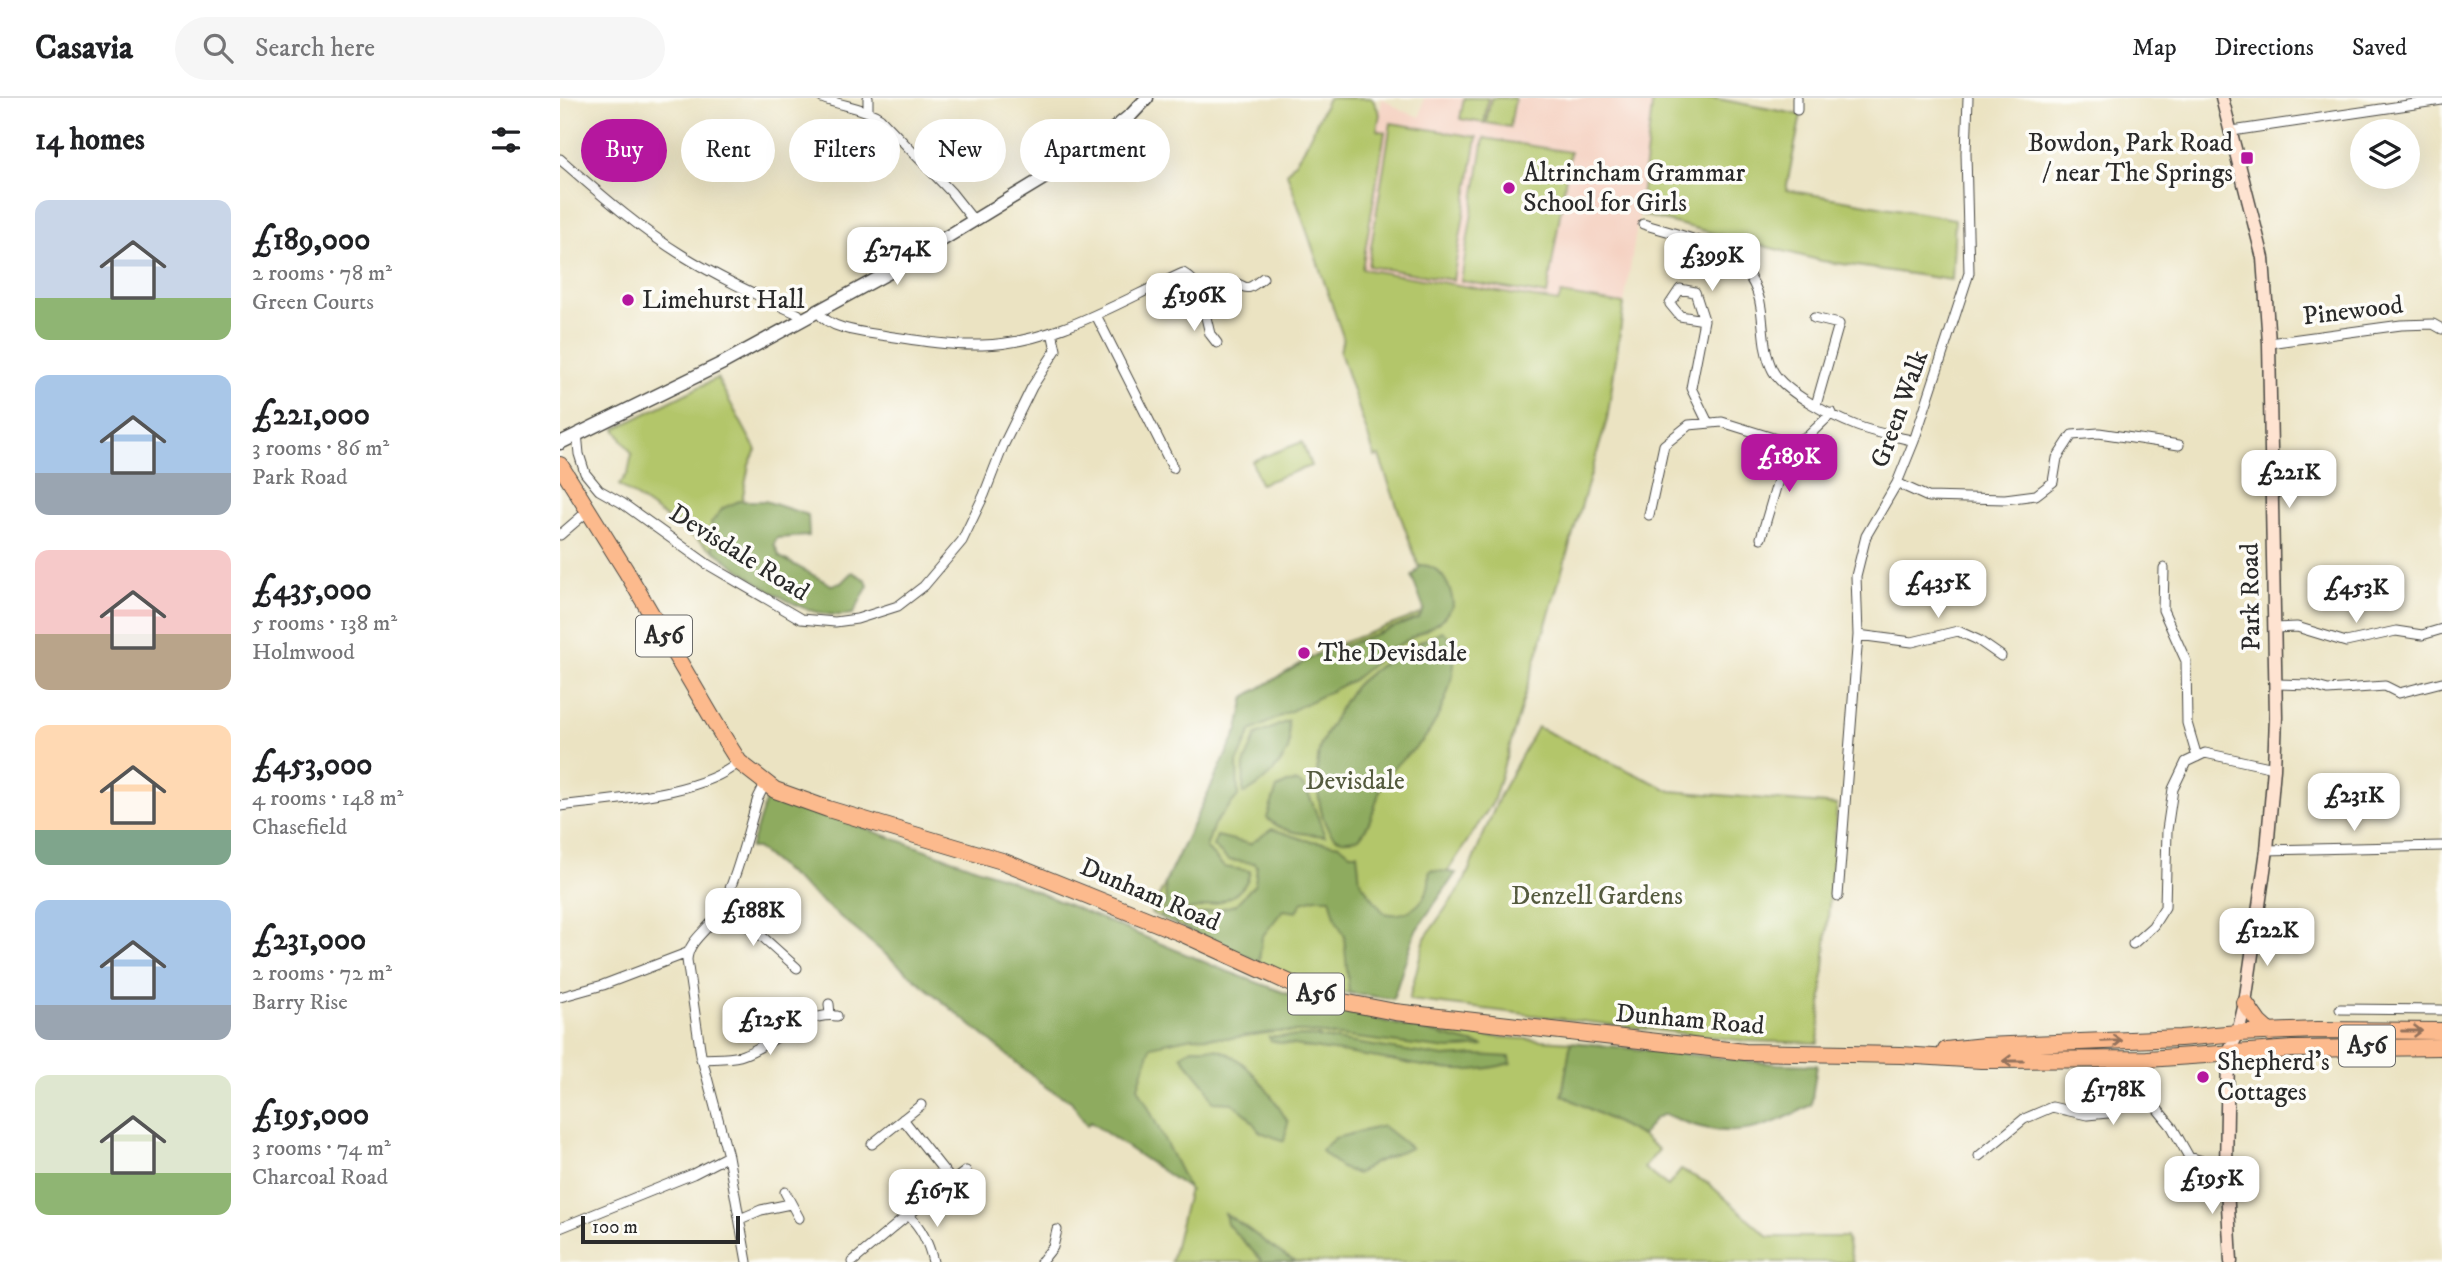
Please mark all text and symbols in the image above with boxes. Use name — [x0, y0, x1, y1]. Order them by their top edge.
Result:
search box — [175, 17, 665, 80]
text: Casavia — [35, 28, 133, 69]
icon: search — [199, 29, 237, 67]
text: Search here — [255, 32, 375, 65]
text: Map — [2132, 33, 2177, 63]
text: Directions — [2215, 33, 2314, 63]
text: Saved — [2352, 33, 2407, 63]
chip: Buy — [581, 119, 667, 182]
chip: Rent — [681, 119, 775, 182]
chip: Filters — [789, 119, 900, 182]
chip: New — [914, 119, 1006, 182]
chip: Apartment — [1020, 119, 1170, 182]
map controls — [2350, 119, 2420, 189]
button: layers — [2350, 119, 2420, 189]
icon: filters — [487, 121, 525, 159]
text: 14 homes — [35, 122, 145, 159]
place label: Bowdon, Park Road / near The Springs — [2028, 127, 2233, 190]
marker: Bowdon, Park Road / near The Springs — [2239, 150, 2255, 166]
place label: Altrincham Grammar School for Girls — [1523, 157, 1745, 220]
marker: Altrincham Grammar School for Girls — [1501, 180, 1517, 196]
text: £189,000 — [252, 222, 370, 259]
icon: home — [91, 228, 175, 312]
pin: £274K — [848, 228, 946, 287]
pin: £399K — [1663, 234, 1761, 293]
text: £274K — [863, 235, 931, 264]
text: £399K — [1680, 241, 1744, 270]
text: 2 rooms · 78 m² — [252, 259, 392, 288]
pin: £196K — [1145, 274, 1243, 333]
text: £196K — [1162, 281, 1226, 310]
place label: Limehurst Hall — [642, 284, 805, 317]
text: Green Courts — [252, 288, 374, 317]
street label: Pinewood — [2301, 288, 2405, 334]
marker: Limehurst Hall — [620, 292, 636, 308]
street label: Green Walk — [1864, 346, 1936, 472]
text: £221,000 — [252, 397, 370, 434]
icon: home — [91, 403, 175, 487]
text: 3 rooms · 86 m² — [252, 434, 389, 463]
pin: £189K — [1740, 434, 1838, 494]
text: £189K — [1757, 442, 1821, 471]
pin: £221K — [2240, 450, 2338, 510]
text: £221K — [2257, 458, 2321, 487]
text: Park Road — [252, 463, 348, 492]
street label: Devisdale Road — [663, 497, 815, 609]
street label: Park Road — [2234, 543, 2268, 651]
pin: £435K — [1889, 560, 1987, 620]
pin: £453K — [2307, 566, 2405, 625]
text: £435K — [1905, 568, 1971, 597]
text: £435,000 — [252, 572, 372, 609]
text: £453K — [2323, 573, 2389, 602]
icon: home — [91, 578, 175, 662]
text: 5 rooms · 138 m² — [252, 609, 397, 638]
road number: A56 — [636, 616, 692, 656]
place label: The Devisdale — [1318, 637, 1467, 670]
text: Holmwood — [252, 638, 355, 667]
marker: The Devisdale — [1296, 645, 1312, 661]
text: £453,000 — [252, 747, 372, 784]
icon: home — [91, 753, 175, 837]
park label: Devisdale — [1305, 765, 1405, 798]
pin: £231K — [2305, 774, 2403, 833]
text: £231K — [2324, 781, 2384, 810]
text: 4 rooms · 148 m² — [252, 784, 404, 813]
text: Chasefield — [252, 813, 347, 842]
street label: Dunham Road — [1075, 851, 1225, 939]
park label: Denzell Gardens — [1511, 880, 1683, 913]
pin: £188K — [704, 888, 802, 948]
text: £188K — [721, 896, 785, 925]
pin: £122K — [2218, 908, 2316, 968]
text: £122K — [2235, 916, 2299, 945]
text: £231,000 — [252, 922, 366, 959]
icon: home — [91, 928, 175, 1012]
text: 2 rooms · 72 m² — [252, 959, 392, 988]
road number: A56 — [1288, 974, 1344, 1014]
text: Barry Rise — [252, 988, 348, 1017]
street label: Dunham Road — [1614, 997, 1766, 1043]
pin: £125K — [721, 998, 819, 1057]
text: £125K — [738, 1005, 802, 1034]
one-way arrow — [2400, 1024, 2423, 1038]
road number: A56 — [2339, 1026, 2395, 1066]
one-way arrow — [2100, 1035, 2123, 1048]
place label: Shepherd's Cottages — [2217, 1046, 2330, 1109]
one-way arrow — [2001, 1054, 2024, 1067]
pin: £178K — [2064, 1068, 2162, 1127]
marker: Shepherd's Cottages — [2195, 1069, 2211, 1085]
text: £178K — [2081, 1075, 2145, 1104]
text: £195,000 — [252, 1097, 369, 1134]
icon: home — [91, 1103, 175, 1187]
text: 3 rooms · 74 m² — [252, 1134, 391, 1163]
pin: £195K — [2163, 1156, 2261, 1216]
text: Charcoal Road — [252, 1163, 388, 1192]
text: £195K — [2180, 1164, 2244, 1193]
pin: £167K — [888, 1170, 986, 1229]
text: £167K — [905, 1177, 969, 1206]
scale bar — [581, 1213, 740, 1245]
text: 100 m — [592, 1216, 638, 1239]

